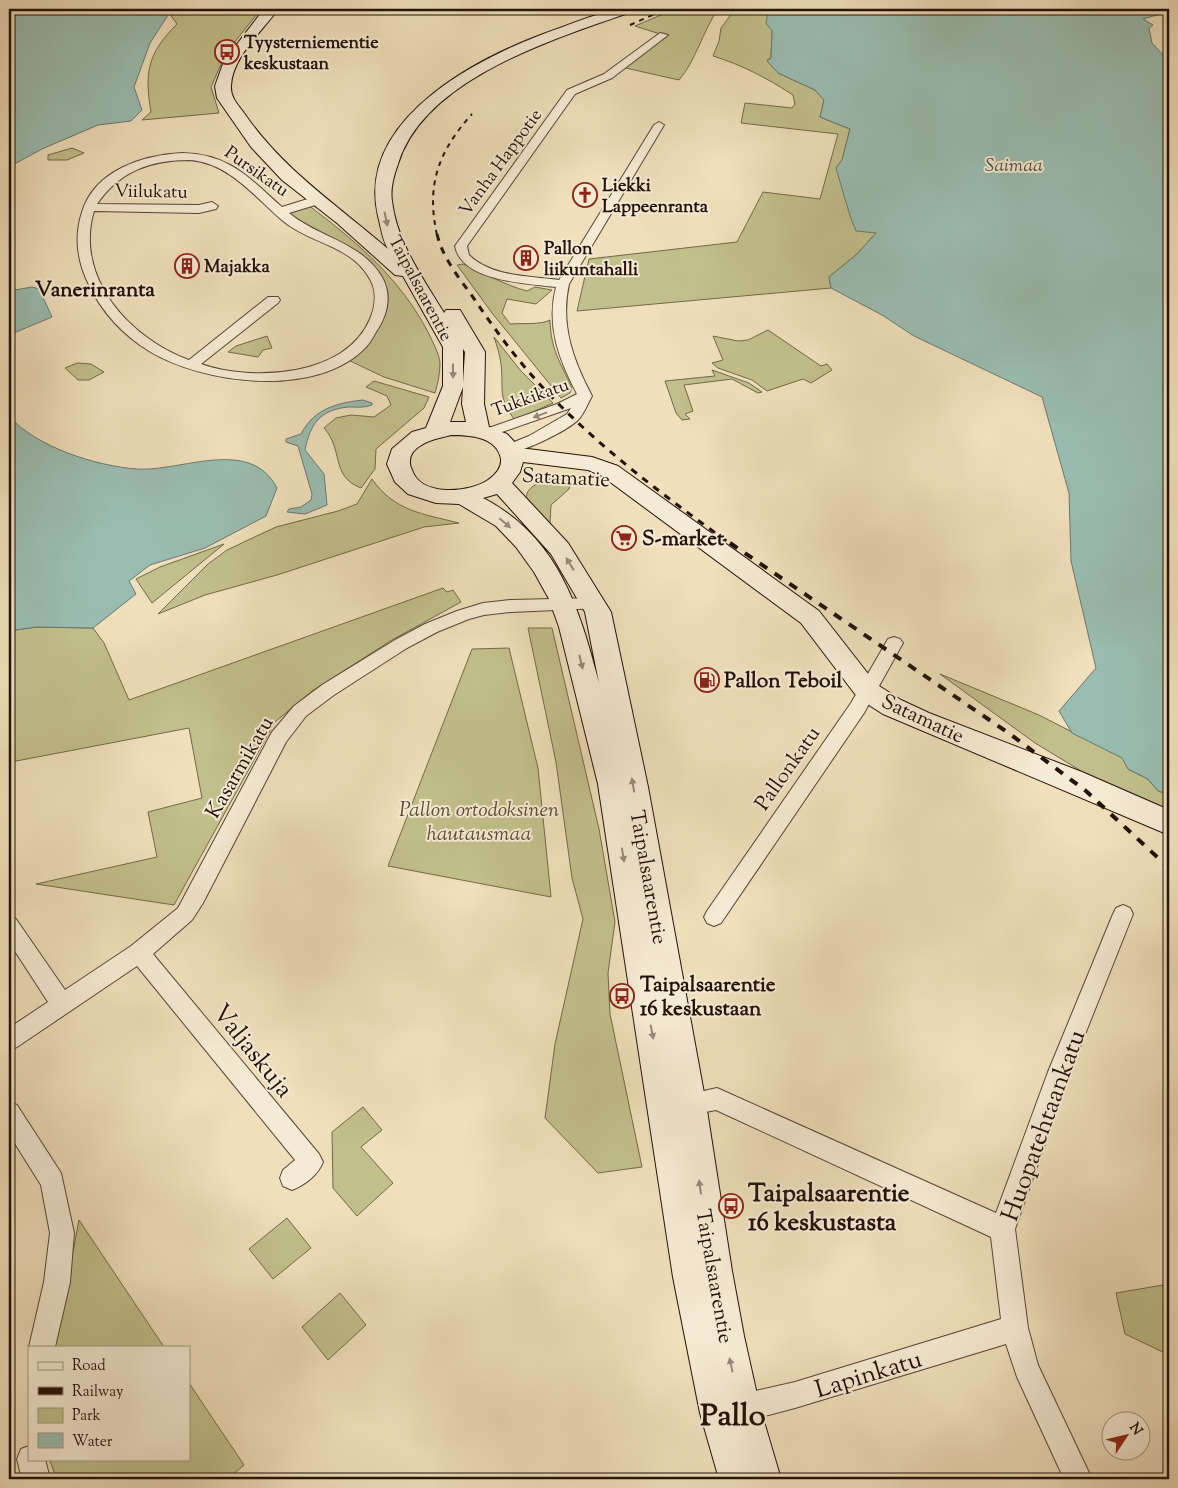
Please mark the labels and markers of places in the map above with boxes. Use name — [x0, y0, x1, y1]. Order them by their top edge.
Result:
place label: Tyysterniementie keskustaan — [243, 31, 379, 78]
bus stop icon: Tyysterniementie keskustaan — [214, 39, 240, 65]
place label: Liekki Lappeenranta — [602, 174, 709, 221]
church icon: Liekki Lappeenranta — [572, 182, 598, 208]
place label: Pallon liikuntahalli — [544, 237, 639, 284]
building icon: Pallon liikuntahalli — [513, 245, 539, 271]
building icon: Majakka — [174, 253, 200, 279]
place label: Majakka — [204, 255, 271, 281]
supermarket icon: S-market — [611, 525, 637, 551]
place label: S-market — [642, 525, 725, 555]
fuel station icon: Pallon Teboil — [694, 667, 720, 693]
place label: Pallon Teboil — [724, 667, 843, 697]
place label: Taipalsaarentie 16 keskustaan — [640, 971, 776, 1025]
bus stop icon: Taipalsaarentie 16 keskustaan — [609, 983, 635, 1009]
place label: Taipalsaarentie 16 keskustasta — [748, 1177, 910, 1242]
bus stop icon: Taipalsaarentie 16 keskustasta — [718, 1193, 744, 1219]

